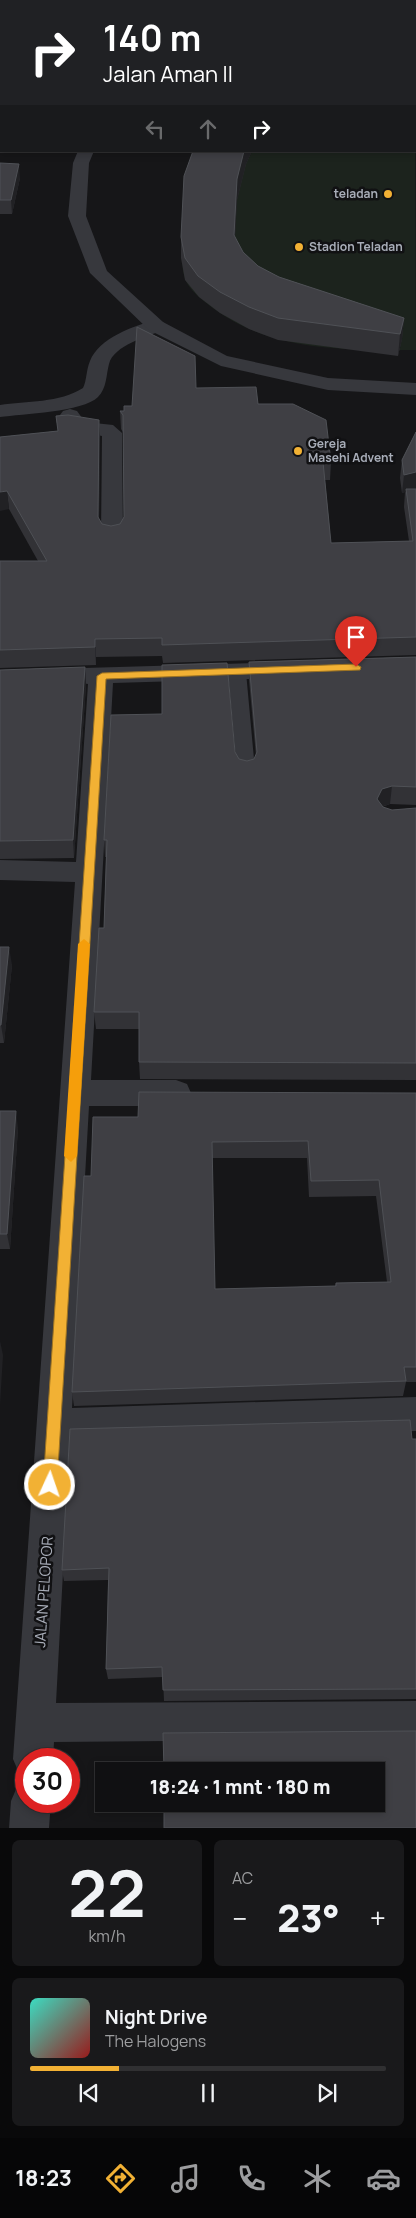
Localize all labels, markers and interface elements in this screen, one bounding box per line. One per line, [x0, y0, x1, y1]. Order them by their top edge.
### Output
text: 140 m [103, 14, 201, 62]
icon: right [20, 20, 85, 85]
text: Jalan Aman II [103, 59, 233, 89]
icon: left [141, 115, 169, 143]
icon: ahead [194, 115, 222, 143]
icon: right [247, 115, 275, 143]
place label: teladan [334, 185, 378, 202]
marker: teladan [382, 188, 394, 200]
place label: Stadion Teladan [309, 238, 403, 255]
marker: Stadion Teladan [293, 241, 305, 253]
place label: Gereja Masehi Advent [308, 435, 394, 466]
marker: Gereja Masehi Advent [292, 445, 304, 457]
pin [335, 616, 377, 667]
icon: arrive [342, 623, 370, 651]
position arrow [23, 1458, 75, 1510]
street label: JALAN PELOPOR [29, 1535, 58, 1648]
speed limit sign: 30 [15, 1748, 80, 1813]
text: 18:24 · 1 mnt · 180 m [150, 1774, 330, 1800]
text: 22 [68, 1848, 146, 1937]
text: AC [232, 1867, 253, 1889]
text: 23° [277, 1891, 340, 1943]
text: − [232, 1899, 247, 1937]
text: + [370, 1899, 386, 1937]
text: km/h [88, 1925, 126, 1947]
text: Night Drive [105, 2004, 207, 2030]
text: The Halogens [105, 2030, 206, 2052]
icon: previous [75, 2079, 103, 2107]
icon: pause [194, 2079, 222, 2107]
icon: next [313, 2079, 341, 2107]
icon: directions [103, 2161, 138, 2196]
icon: music [168, 2161, 203, 2196]
icon: phone [234, 2161, 269, 2196]
icon: climate [300, 2161, 335, 2196]
icon: car [366, 2161, 401, 2196]
text: 18:23 [15, 2163, 72, 2193]

